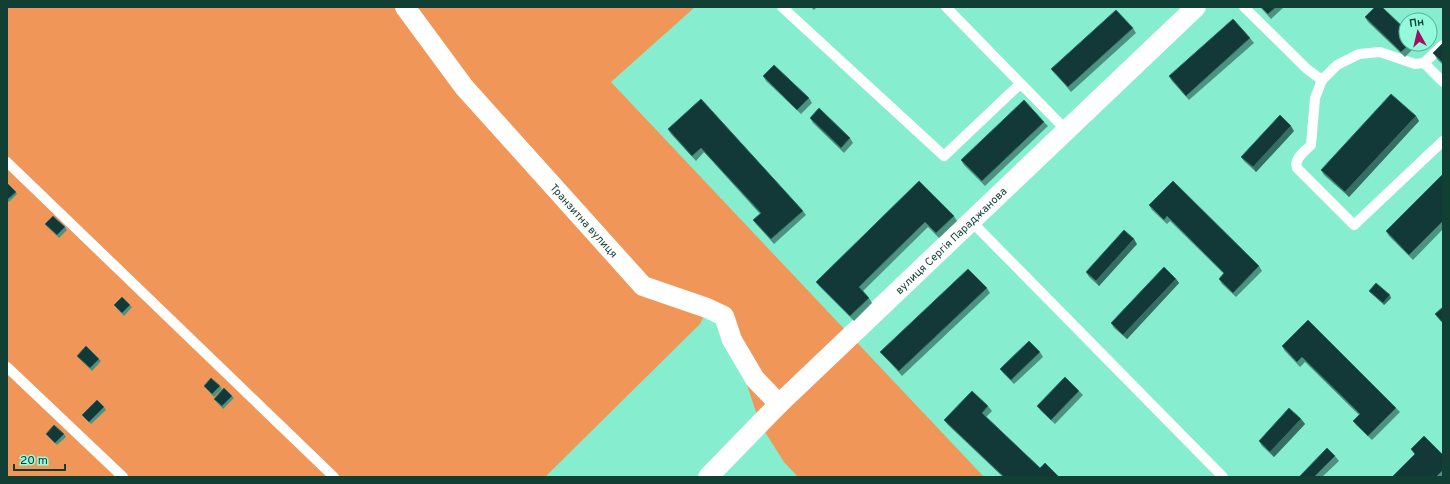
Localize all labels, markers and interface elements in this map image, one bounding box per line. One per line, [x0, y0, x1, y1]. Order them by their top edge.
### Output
north arrow [1398, 12, 1438, 52]
text: Пн [1408, 15, 1425, 31]
street label: Транзитна вулиця [547, 181, 620, 261]
street label: вулиця Сергія Параджанова [893, 185, 1010, 298]
scale bar [14, 446, 65, 472]
text: 20 m [20, 453, 48, 469]

